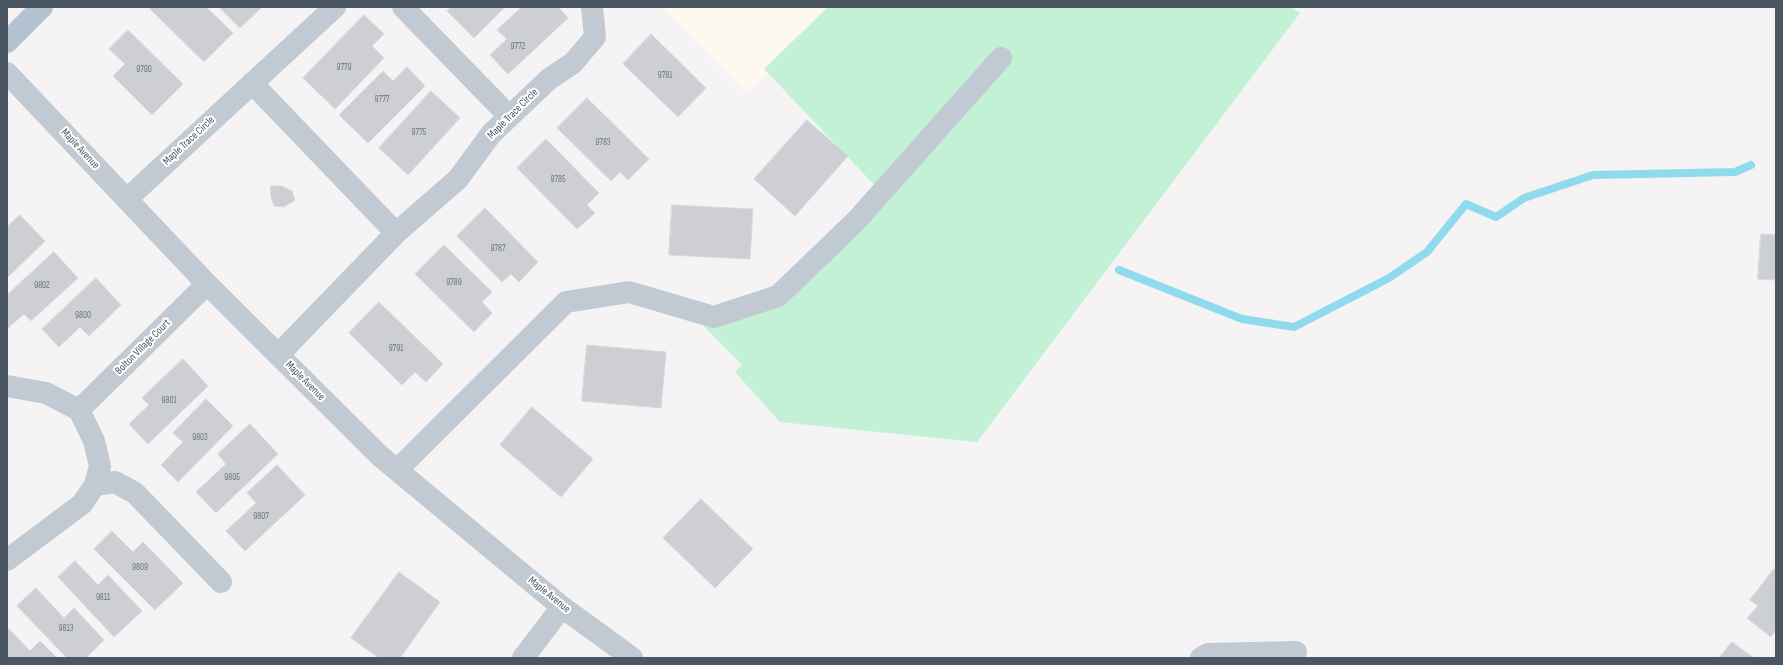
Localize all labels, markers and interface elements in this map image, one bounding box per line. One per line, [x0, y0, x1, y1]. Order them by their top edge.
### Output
house number: 9772 [511, 42, 525, 52]
house number: 9779 [336, 63, 352, 73]
house number: 9790 [136, 65, 152, 75]
house number: 9781 [658, 71, 672, 81]
street label: Maple Trace Circle [485, 86, 541, 142]
house number: 9777 [375, 95, 389, 105]
street label: Maple Trace Circle [160, 114, 218, 168]
street label: Maple Avenue [58, 126, 102, 172]
house number: 9775 [412, 128, 426, 138]
house number: 9783 [595, 138, 611, 148]
house number: 9785 [550, 175, 566, 185]
house number: 9787 [490, 244, 506, 254]
house number: 9789 [446, 278, 462, 288]
house number: 9802 [34, 281, 50, 291]
house number: 9800 [75, 311, 91, 321]
street label: Bolton Village Court [113, 317, 173, 377]
house number: 9791 [389, 344, 403, 354]
street label: Maple Avenue [283, 359, 327, 403]
house number: 9801 [161, 396, 177, 406]
house number: 9803 [192, 433, 208, 443]
house number: 9805 [224, 473, 240, 483]
house number: 9807 [253, 512, 269, 522]
house number: 9809 [132, 563, 148, 573]
street label: Maple Avenue [525, 574, 573, 616]
house number: 9811 [96, 593, 110, 603]
house number: 9813 [59, 624, 73, 634]

